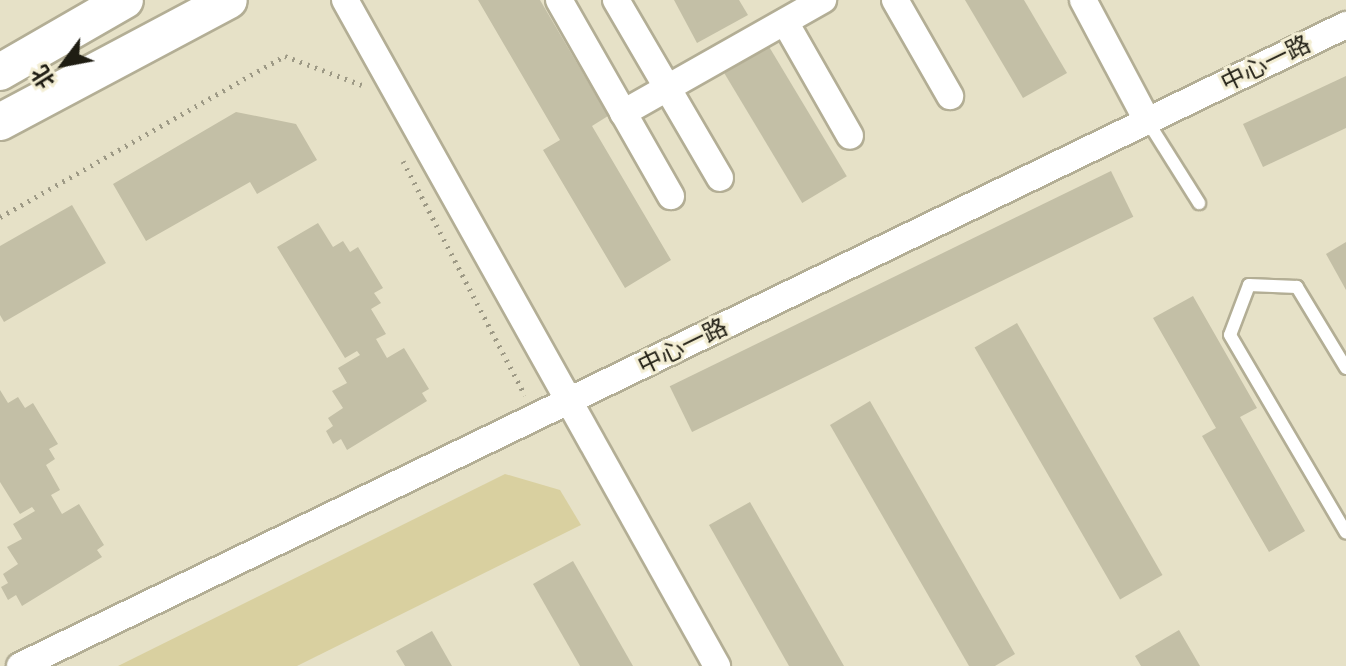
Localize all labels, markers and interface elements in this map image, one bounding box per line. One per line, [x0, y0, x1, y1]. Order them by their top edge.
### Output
north arrow [24, 24, 104, 104]
street label: 中心一路 [1217, 30, 1315, 98]
text: 北 [27, 61, 61, 93]
street label: 中心一路 [634, 313, 732, 381]

